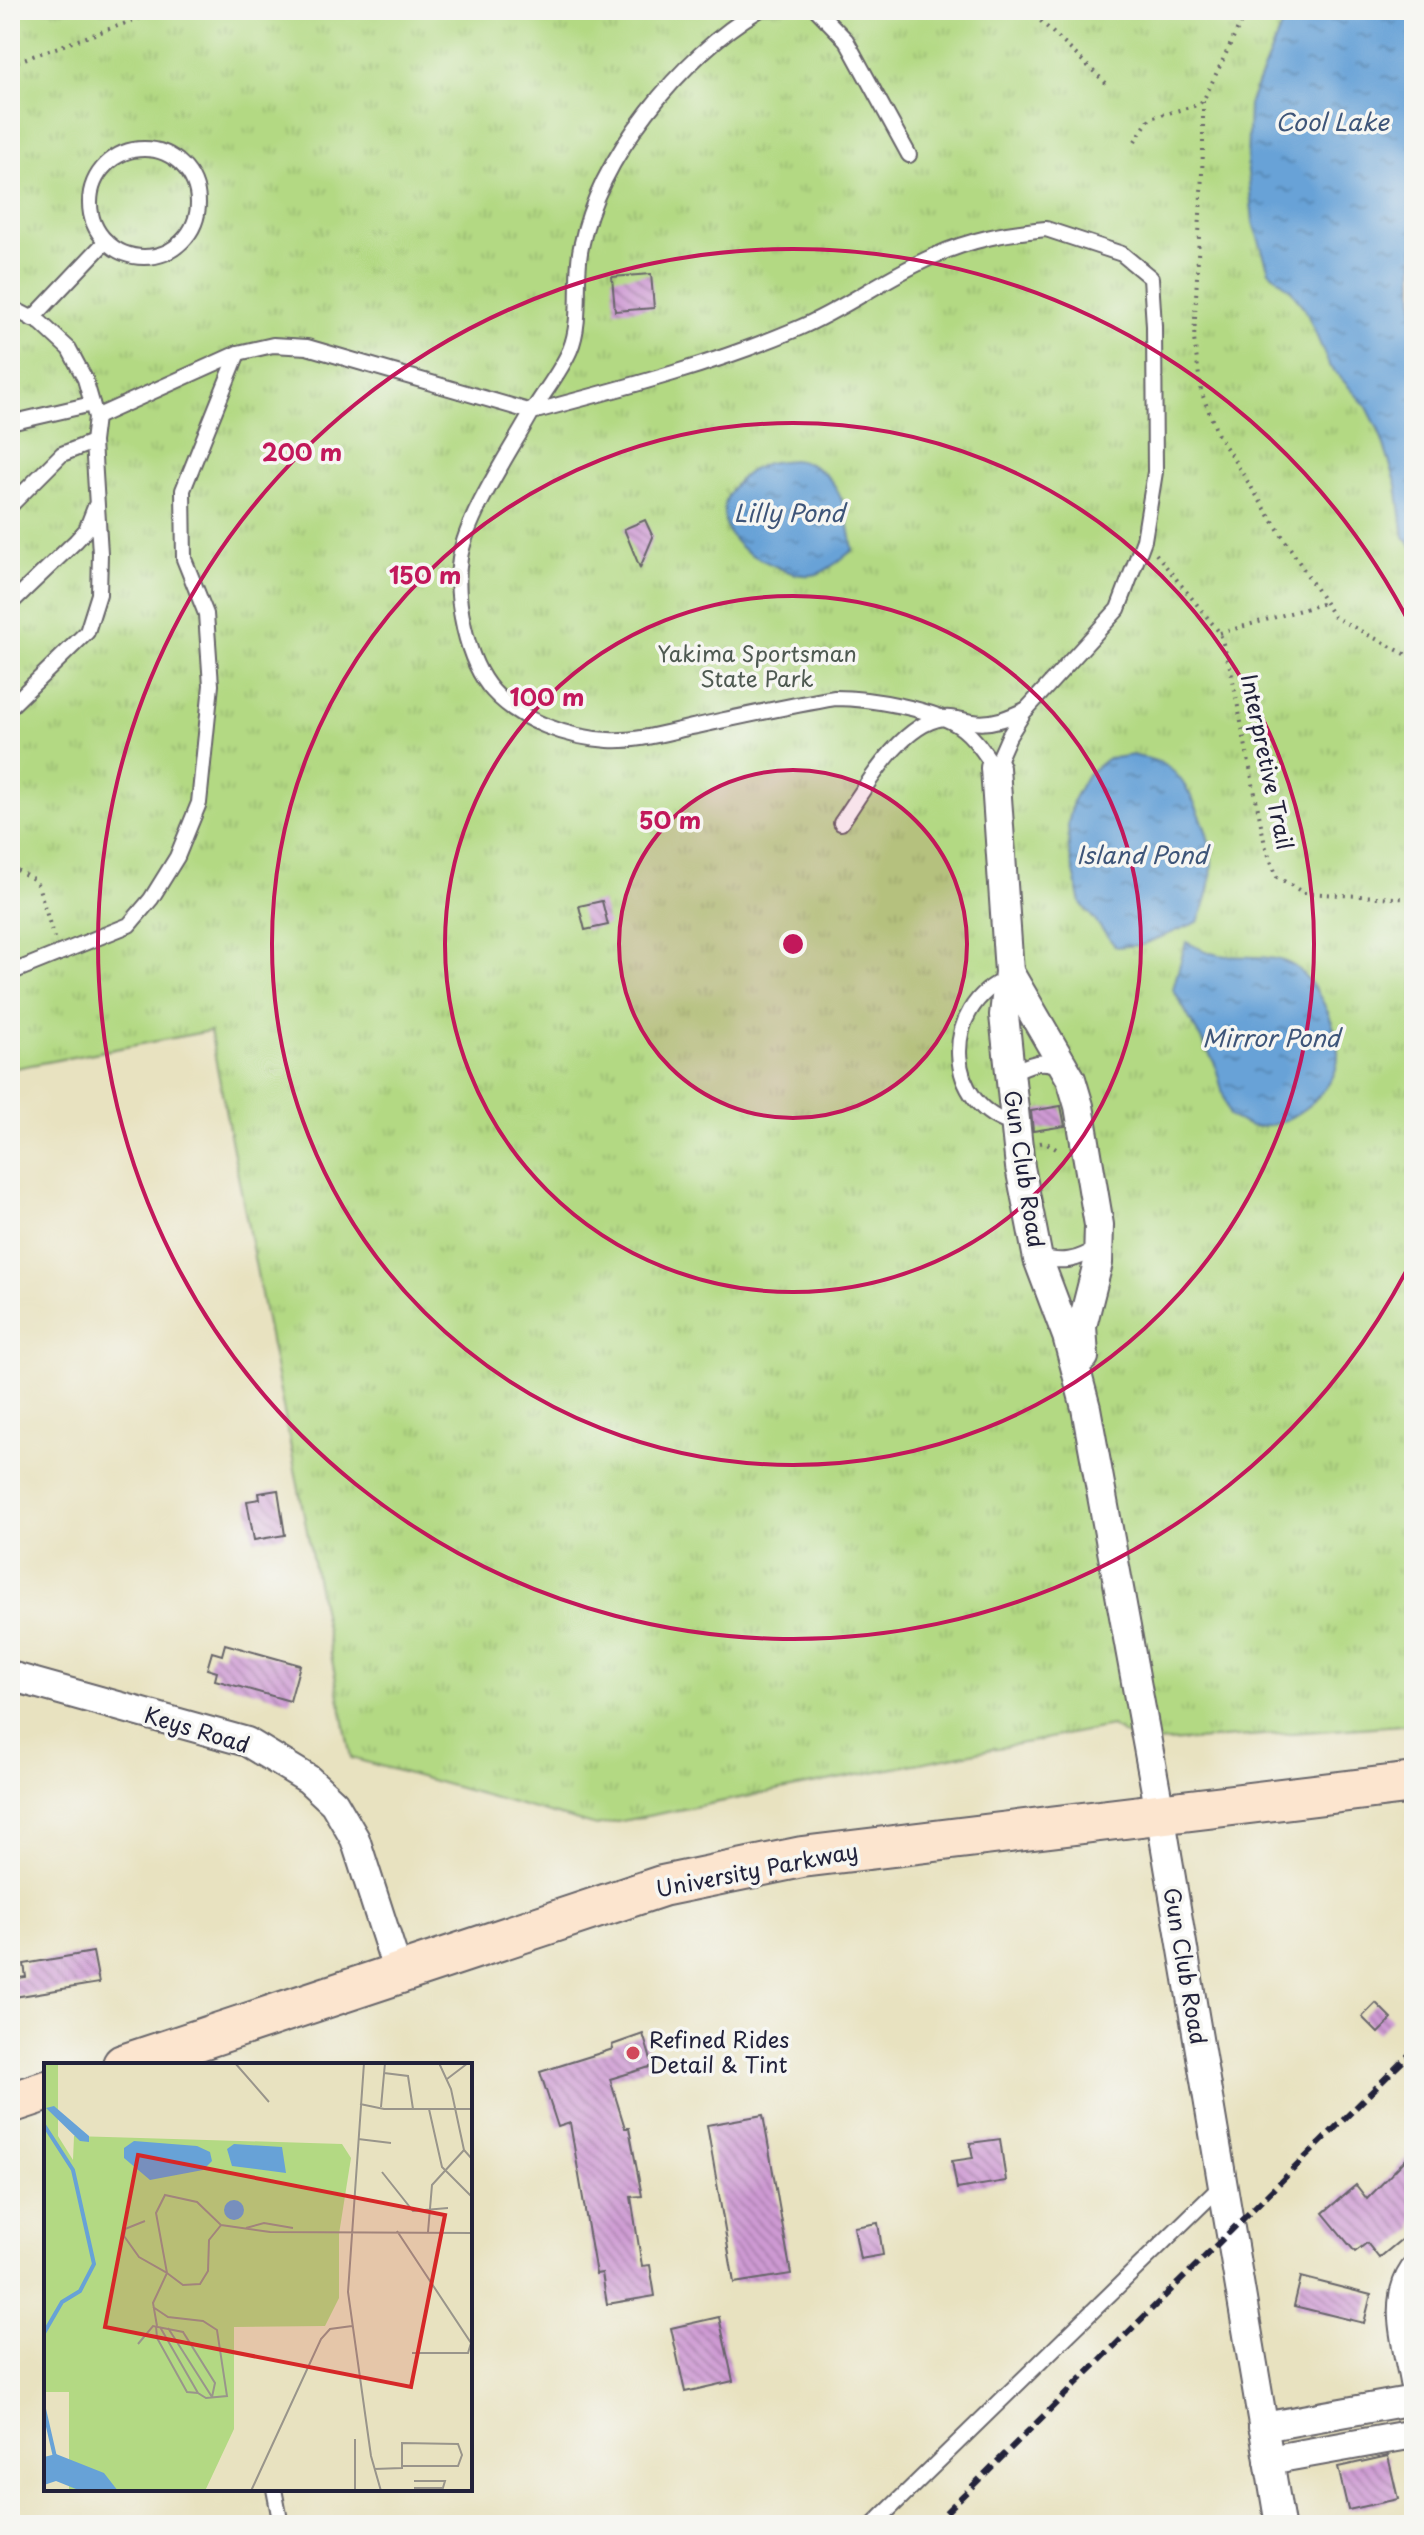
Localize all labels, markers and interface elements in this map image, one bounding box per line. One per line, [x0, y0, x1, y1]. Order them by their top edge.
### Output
water label: Cool Lake [1275, 103, 1390, 139]
text: 200 m [262, 433, 342, 469]
water label: Lilly Pond [734, 494, 848, 530]
text: 150 m [389, 556, 461, 592]
park label: Yakima Sportsman State Park [657, 636, 857, 694]
street label: Interpretive Trail [1234, 671, 1303, 853]
text: 100 m [510, 678, 584, 714]
text: 50 m [639, 801, 701, 837]
water label: Island Pond [1077, 836, 1211, 872]
centre of rings [779, 930, 807, 958]
water label: Mirror Pond [1202, 1019, 1344, 1055]
street label: Gun Club Road [997, 1088, 1054, 1250]
street label: Keys Road [141, 1697, 254, 1760]
street label: University Parkway [653, 1833, 861, 1904]
street label: Gun Club Road [1156, 1885, 1217, 2047]
place label: Refined Rides Detail & Tint [649, 2022, 789, 2080]
marker: Refined Rides Detail & Tint [624, 2044, 642, 2062]
inset map [44, 2063, 472, 2491]

